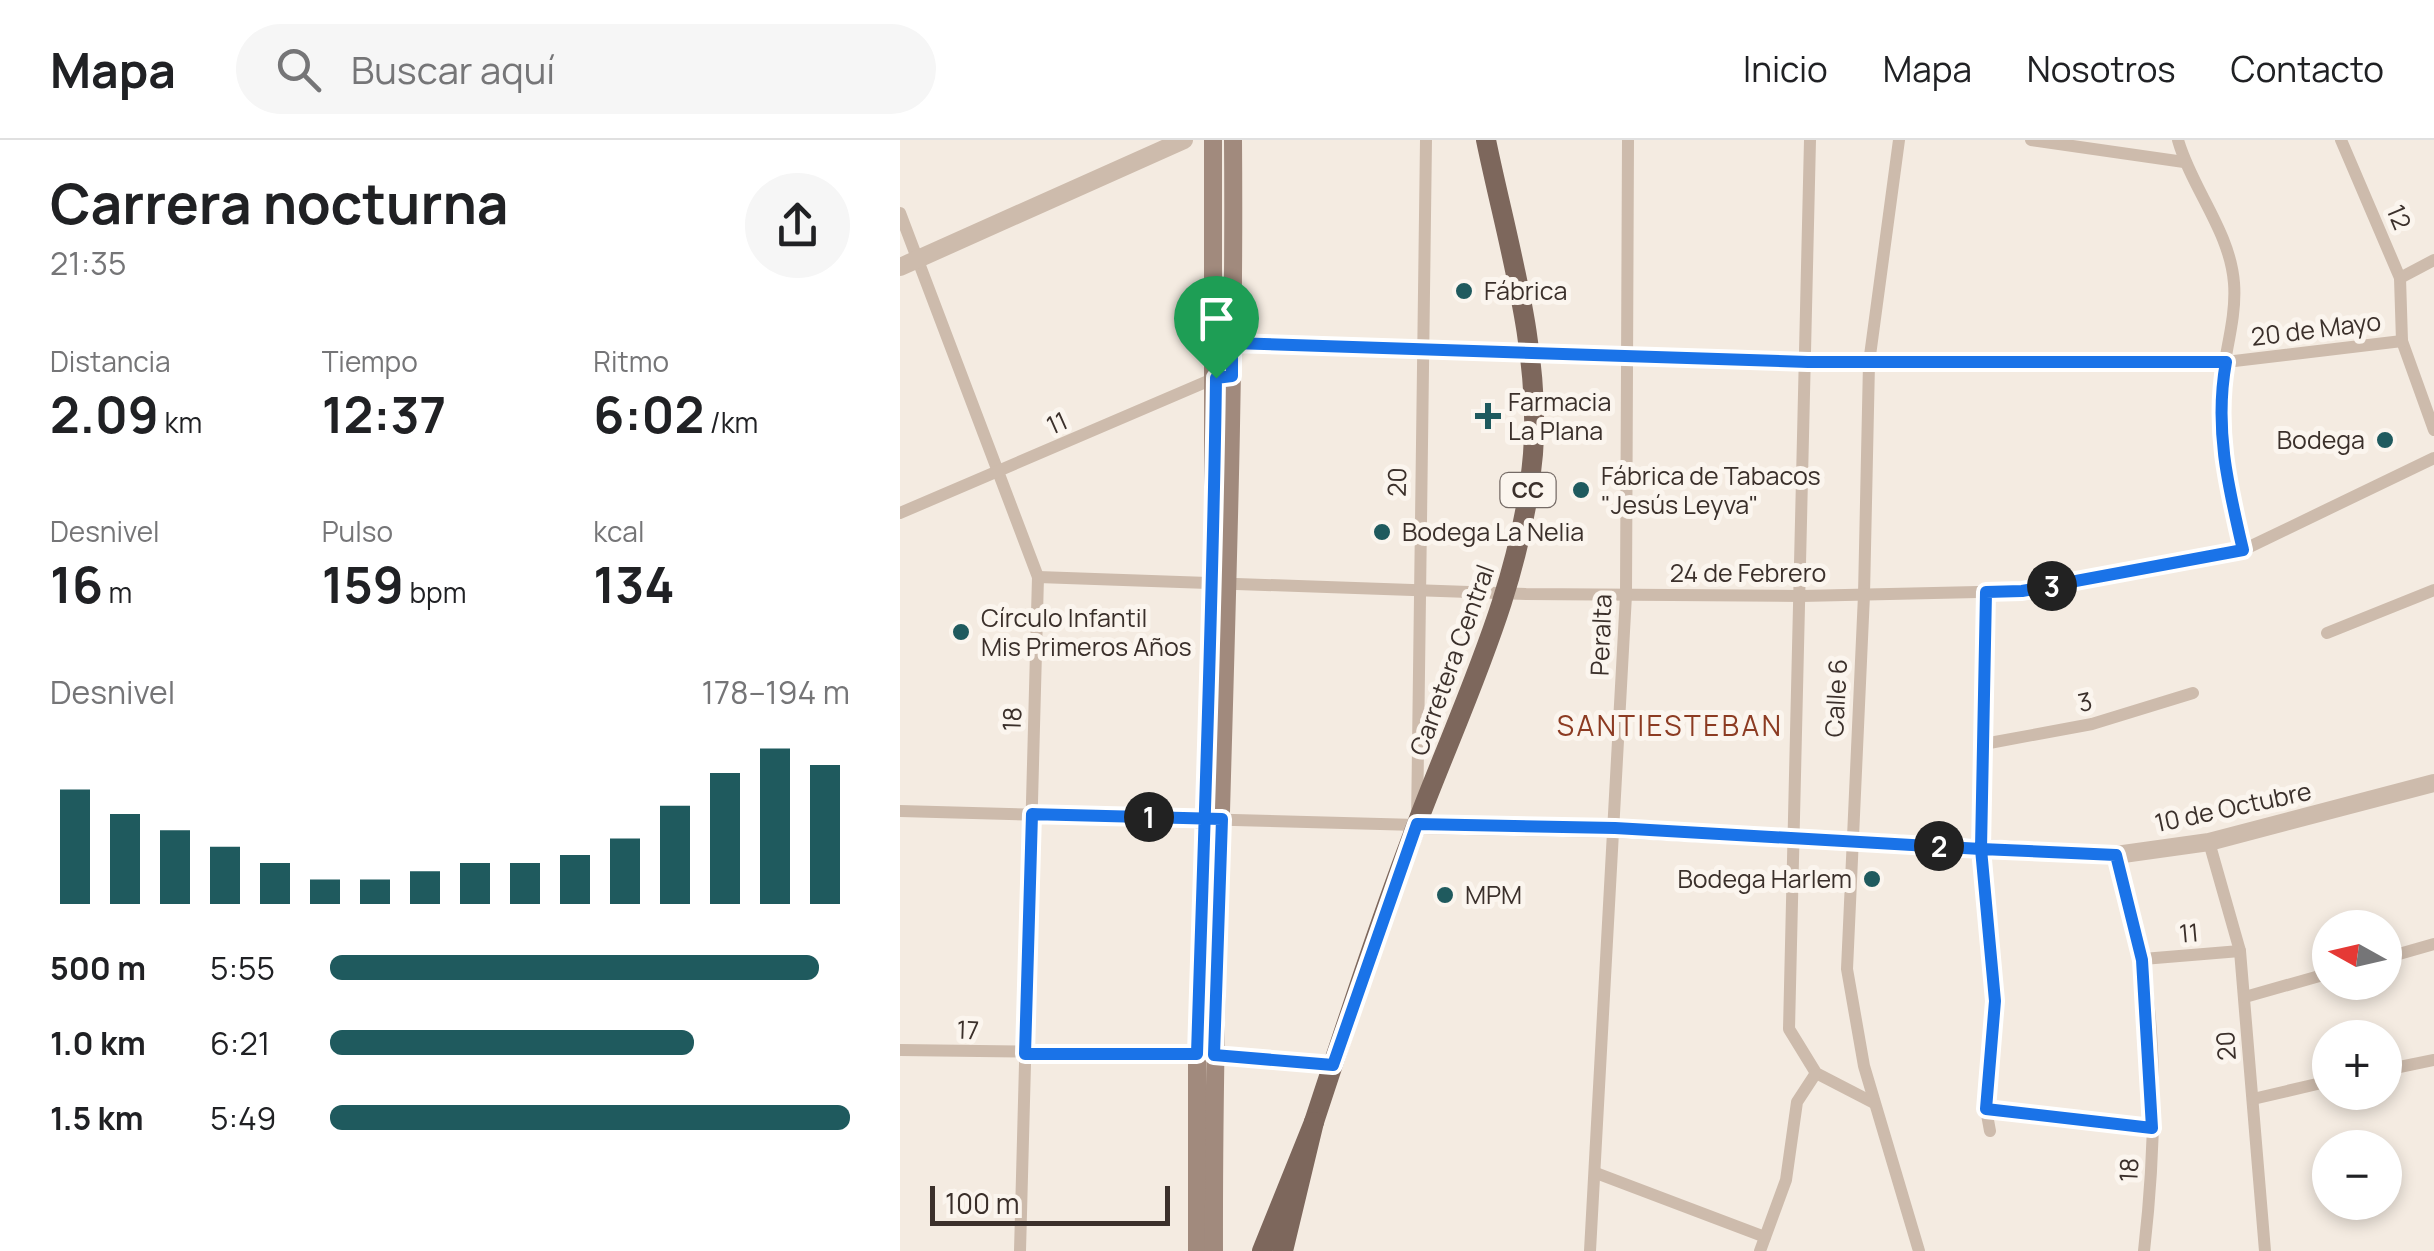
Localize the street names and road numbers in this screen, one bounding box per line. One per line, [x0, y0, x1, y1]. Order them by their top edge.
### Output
street label: 12 [2379, 199, 2420, 235]
street label: 20 de Mayo [2249, 303, 2383, 354]
street label: 11 [1041, 403, 1073, 442]
street label: 20 [1379, 467, 1414, 497]
road number: CC [1500, 473, 1556, 507]
street label: 24 de Febrero [1670, 555, 1826, 590]
street label: Carretera Central [1401, 559, 1502, 760]
street label: Peralta [1582, 594, 1619, 676]
street label: Calle 6 [1816, 658, 1855, 738]
street label: 3 [2074, 683, 2096, 720]
street label: 18 [994, 706, 1029, 732]
street label: 10 de Octubre [2151, 773, 2314, 840]
street label: 11 [2178, 914, 2200, 951]
street label: 17 [956, 1012, 980, 1047]
street label: 20 [2207, 1030, 2244, 1062]
street label: 18 [2110, 1157, 2147, 1183]

